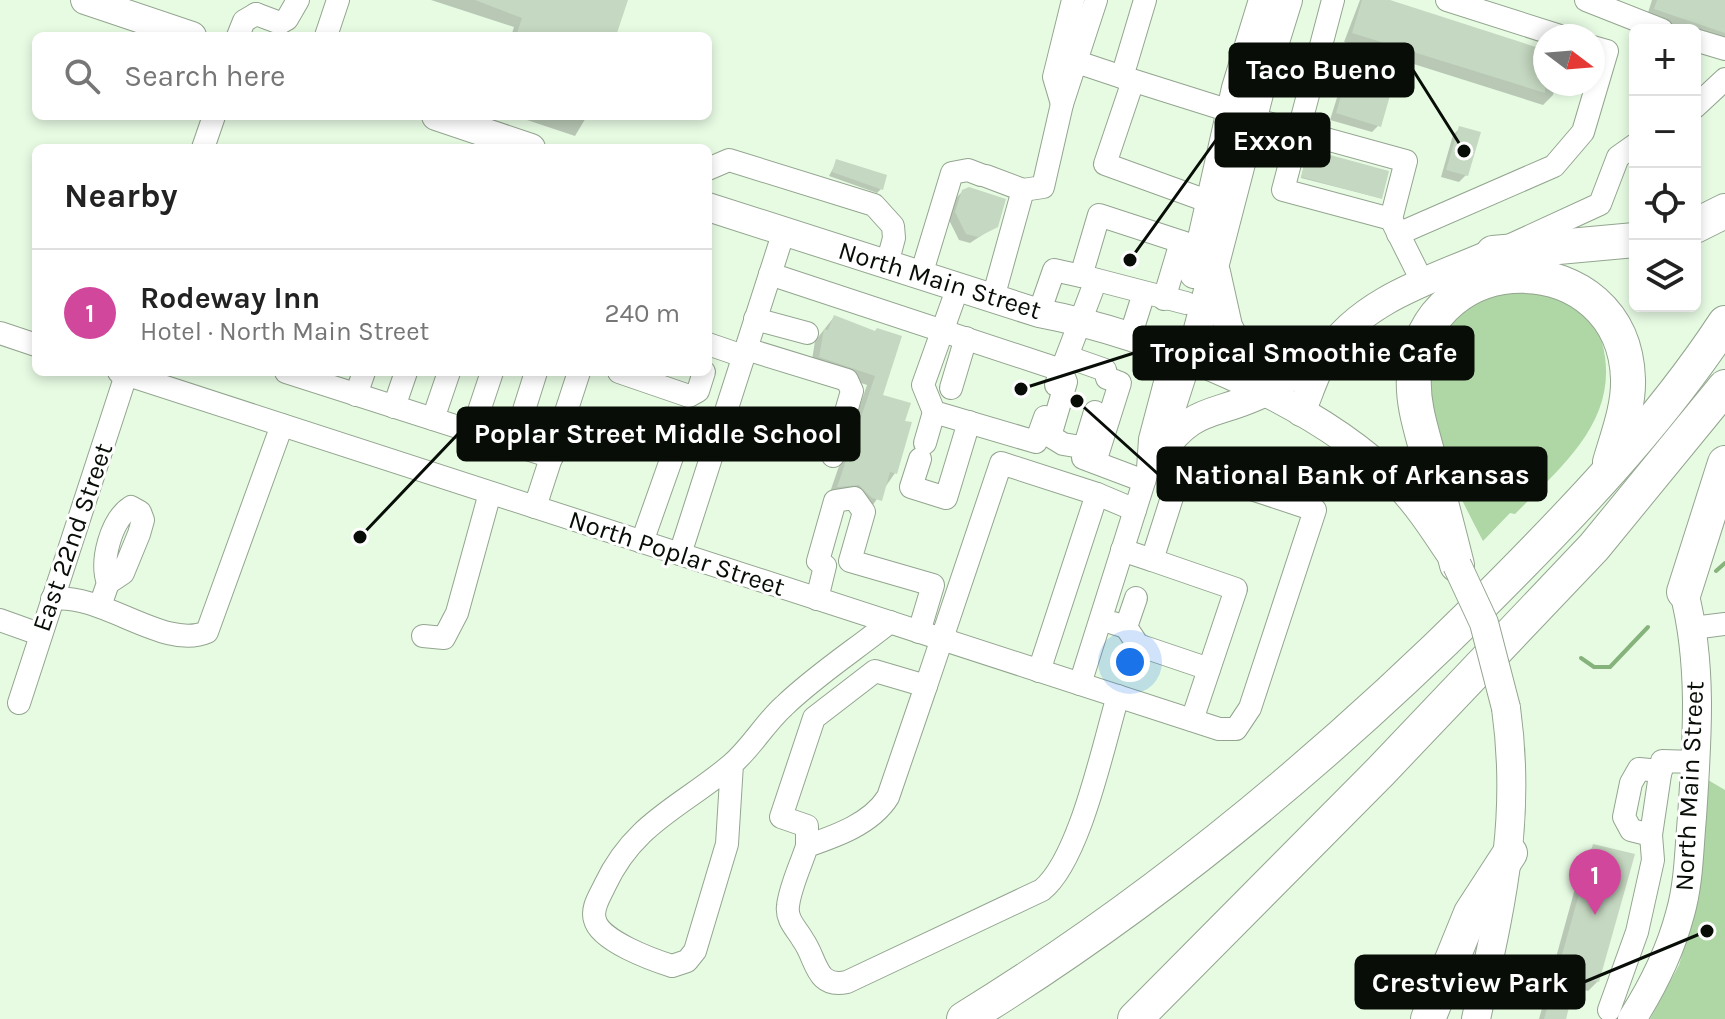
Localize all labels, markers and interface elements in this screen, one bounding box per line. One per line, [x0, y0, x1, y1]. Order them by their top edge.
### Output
north arrow [1533, 24, 1605, 96]
map controls [1629, 24, 1701, 312]
button: + [1629, 24, 1701, 96]
search box [32, 32, 712, 120]
callout: Taco Bueno [1230, 44, 1413, 96]
text: Taco Bueno [1246, 53, 1396, 86]
icon: search [60, 54, 104, 98]
text: Search here [124, 58, 285, 94]
button: − [1629, 96, 1701, 168]
callout: Exxon [1216, 114, 1329, 166]
text: Exxon [1233, 124, 1313, 157]
button: locate [1629, 168, 1701, 240]
text: Nearby [64, 176, 178, 216]
street label: North Main Street [835, 235, 1045, 326]
button: layers [1629, 240, 1701, 312]
text: Rodeway Inn [140, 280, 320, 316]
text: 1 [85, 298, 95, 329]
text: 240 m [604, 298, 680, 329]
text: Hotel · North Main Street [140, 316, 429, 347]
callout: Tropical Smoothie Cafe [1134, 327, 1473, 379]
text: Tropical Smoothie Cafe [1150, 336, 1458, 369]
callout: Poplar Street Middle School [458, 408, 859, 460]
text: Poplar Street Middle School [474, 417, 842, 450]
street label: East 22nd Street [26, 439, 119, 635]
callout: National Bank of Arkansas [1158, 448, 1546, 500]
text: National Bank of Arkansas [1174, 458, 1530, 491]
street label: North Poplar Street [565, 504, 789, 603]
your location [1110, 642, 1150, 682]
street label: North Main Street [1669, 680, 1710, 892]
pin: 1 [1569, 849, 1621, 915]
callout: Crestview Park [1356, 956, 1584, 1008]
text: Crestview Park [1372, 966, 1569, 999]

